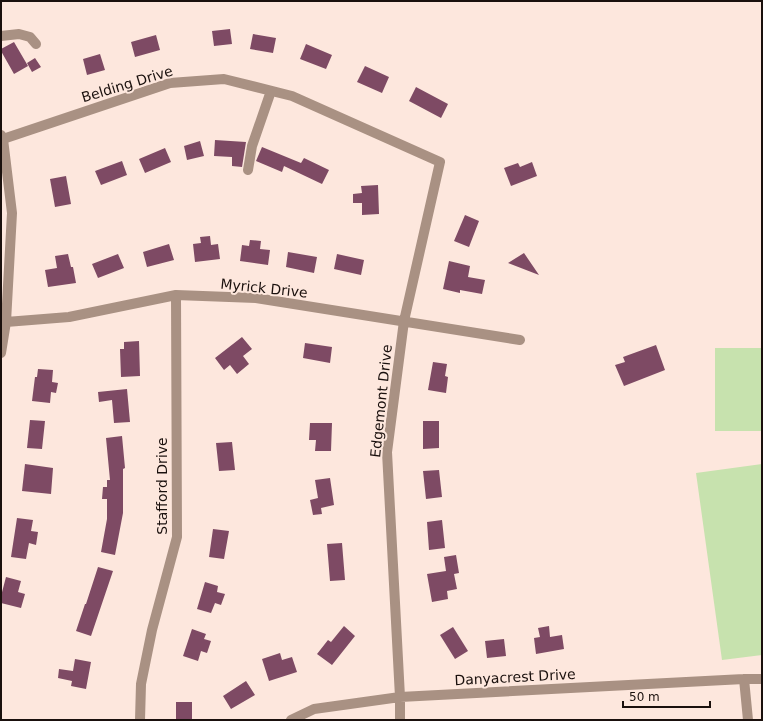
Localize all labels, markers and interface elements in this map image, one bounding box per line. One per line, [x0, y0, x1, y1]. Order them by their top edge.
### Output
street label: Belding Drive [80, 63, 174, 105]
street label: Myrick Drive [220, 275, 308, 301]
street label: Edgemont Drive [367, 344, 395, 458]
street label: Stafford Drive [154, 437, 170, 535]
street label: Danyacrest Drive [454, 666, 576, 688]
scale bar [623, 683, 710, 709]
text: 50 m [629, 690, 660, 704]

